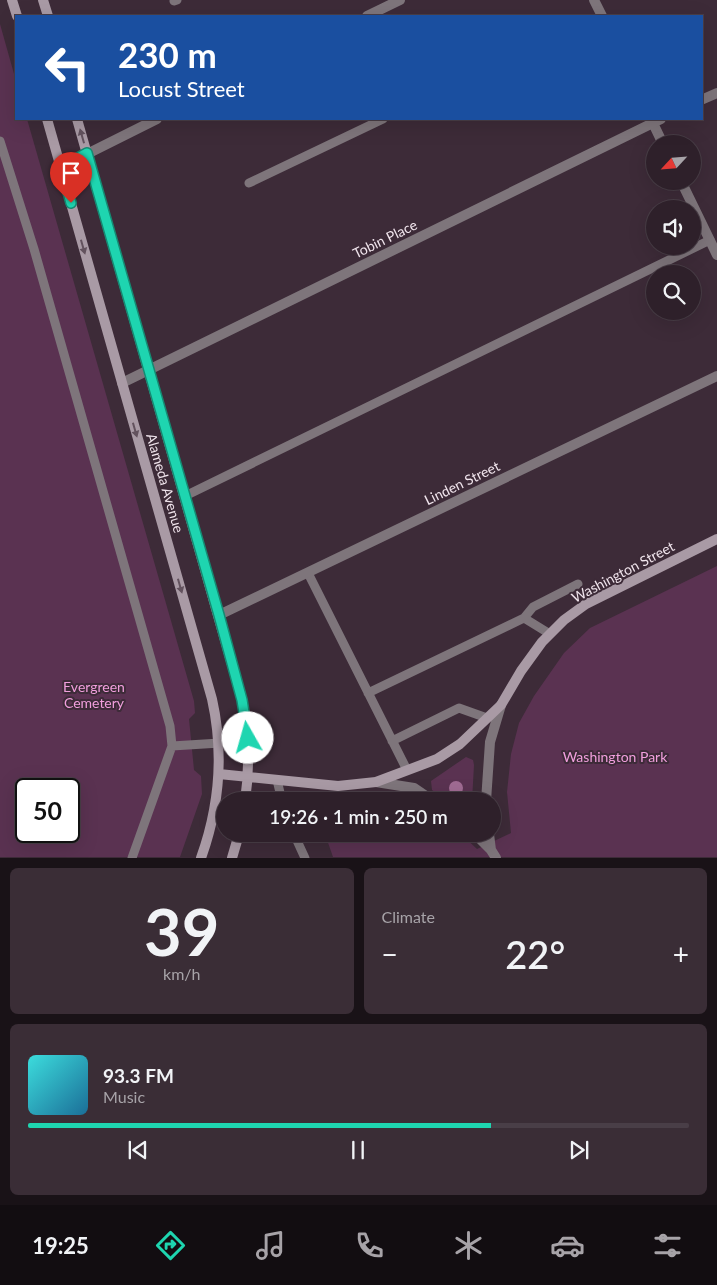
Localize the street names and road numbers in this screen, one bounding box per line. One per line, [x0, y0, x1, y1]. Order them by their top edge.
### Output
street label: Tobin Place [350, 216, 420, 261]
street label: Alameda Avenue [143, 431, 188, 535]
street label: Linden Street [421, 457, 502, 508]
street label: Washington Street [568, 537, 677, 606]

